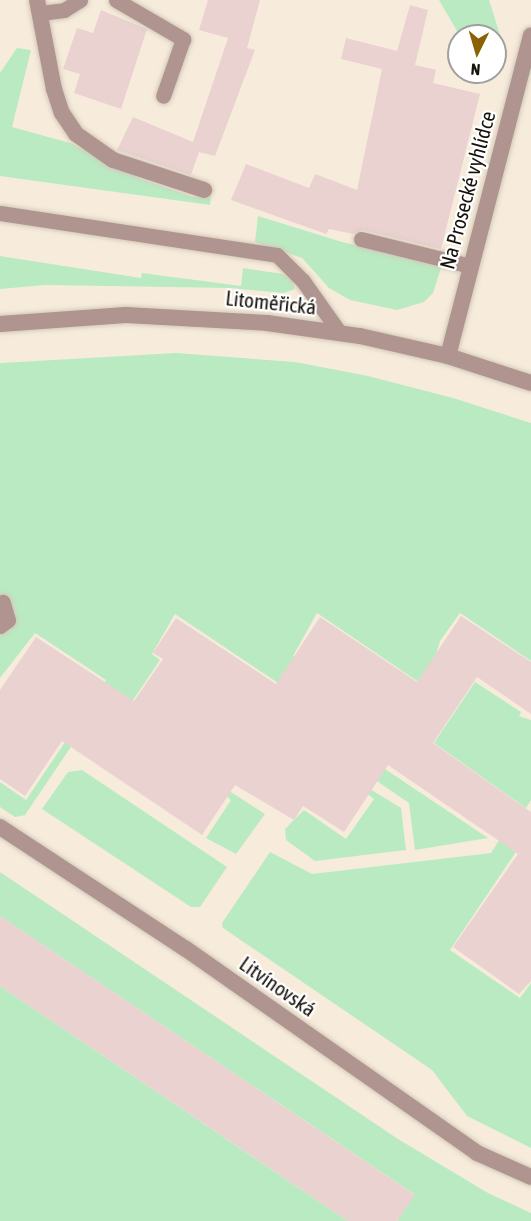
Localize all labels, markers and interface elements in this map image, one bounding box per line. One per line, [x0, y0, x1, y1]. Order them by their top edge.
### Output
north arrow [447, 24, 507, 84]
text: N [470, 61, 481, 79]
street label: Na Prosecké vyhlídce [434, 108, 500, 272]
street label: Litoměřická [224, 285, 318, 319]
street label: Litvínovská [235, 951, 321, 1021]

